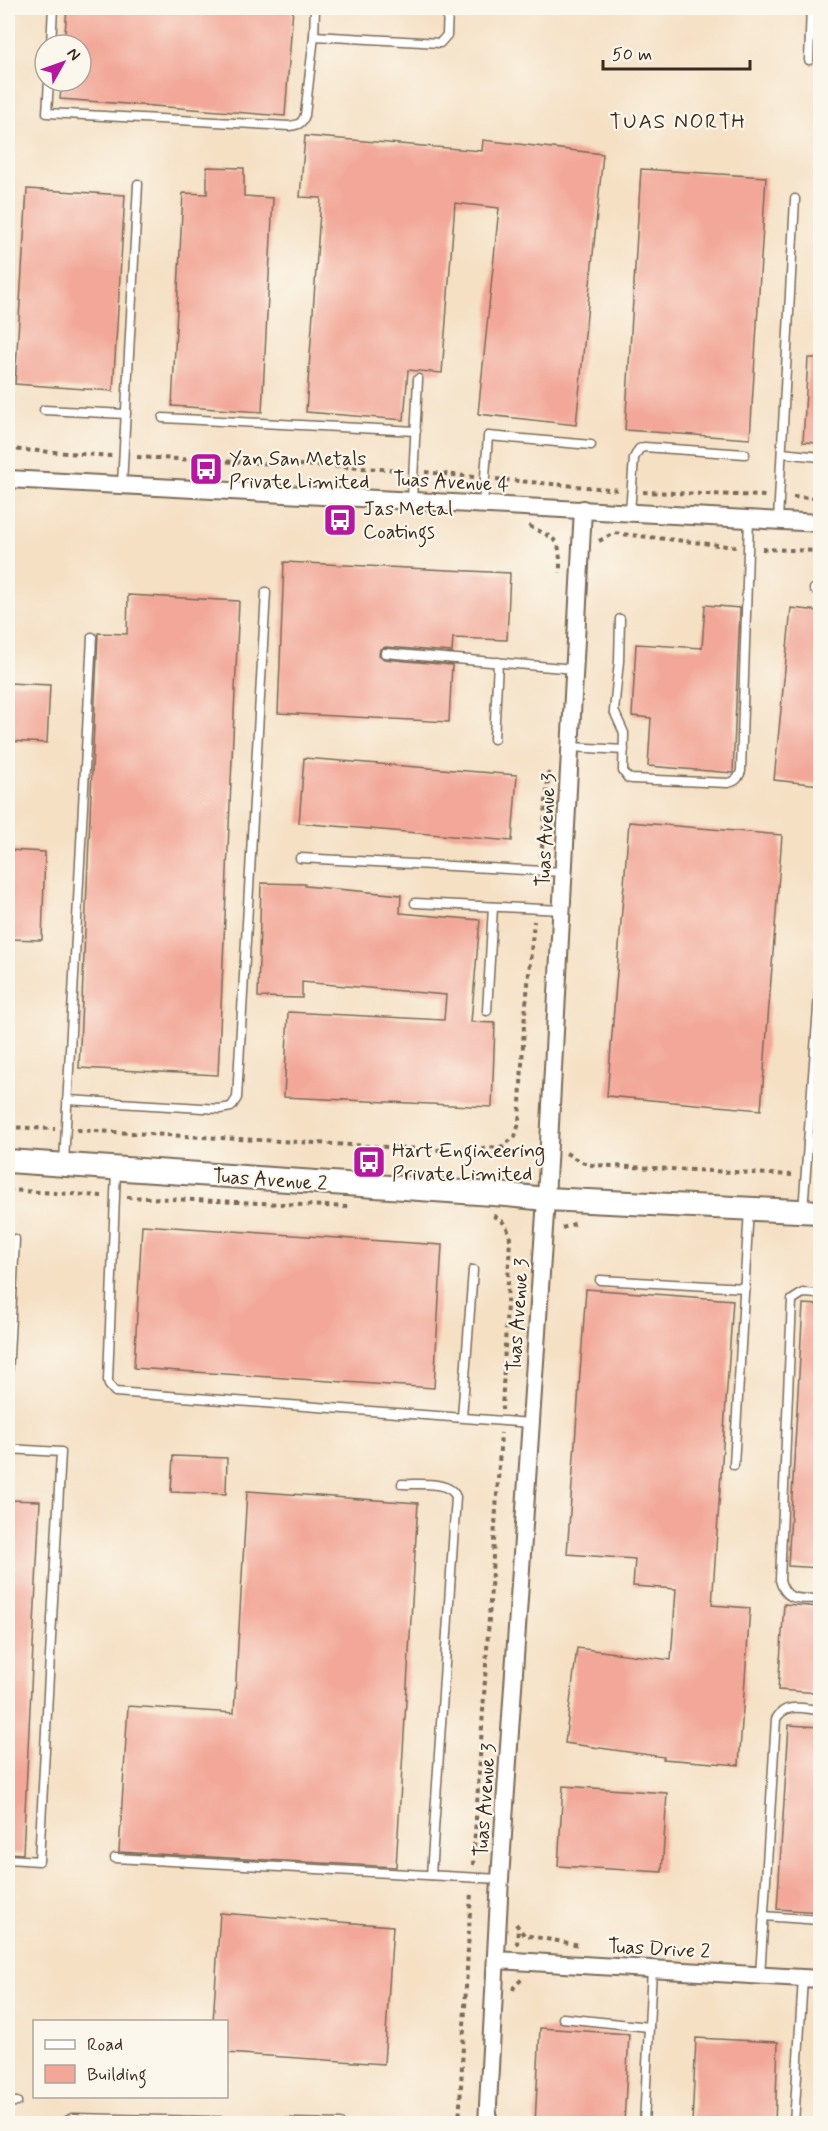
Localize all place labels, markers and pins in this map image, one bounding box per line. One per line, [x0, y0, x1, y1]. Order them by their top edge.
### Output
place label: Yan San Metals Private Limited [229, 446, 369, 496]
bus stop icon: Yan San Metals Private Limited [188, 451, 224, 487]
place label: Jas Metal Coatings [363, 496, 453, 548]
bus stop icon: Jas Metal Coatings [322, 502, 358, 538]
place label: Hart Engineering Private Limited [392, 1138, 545, 1188]
bus stop icon: Hart Engineering Private Limited [351, 1144, 387, 1180]

